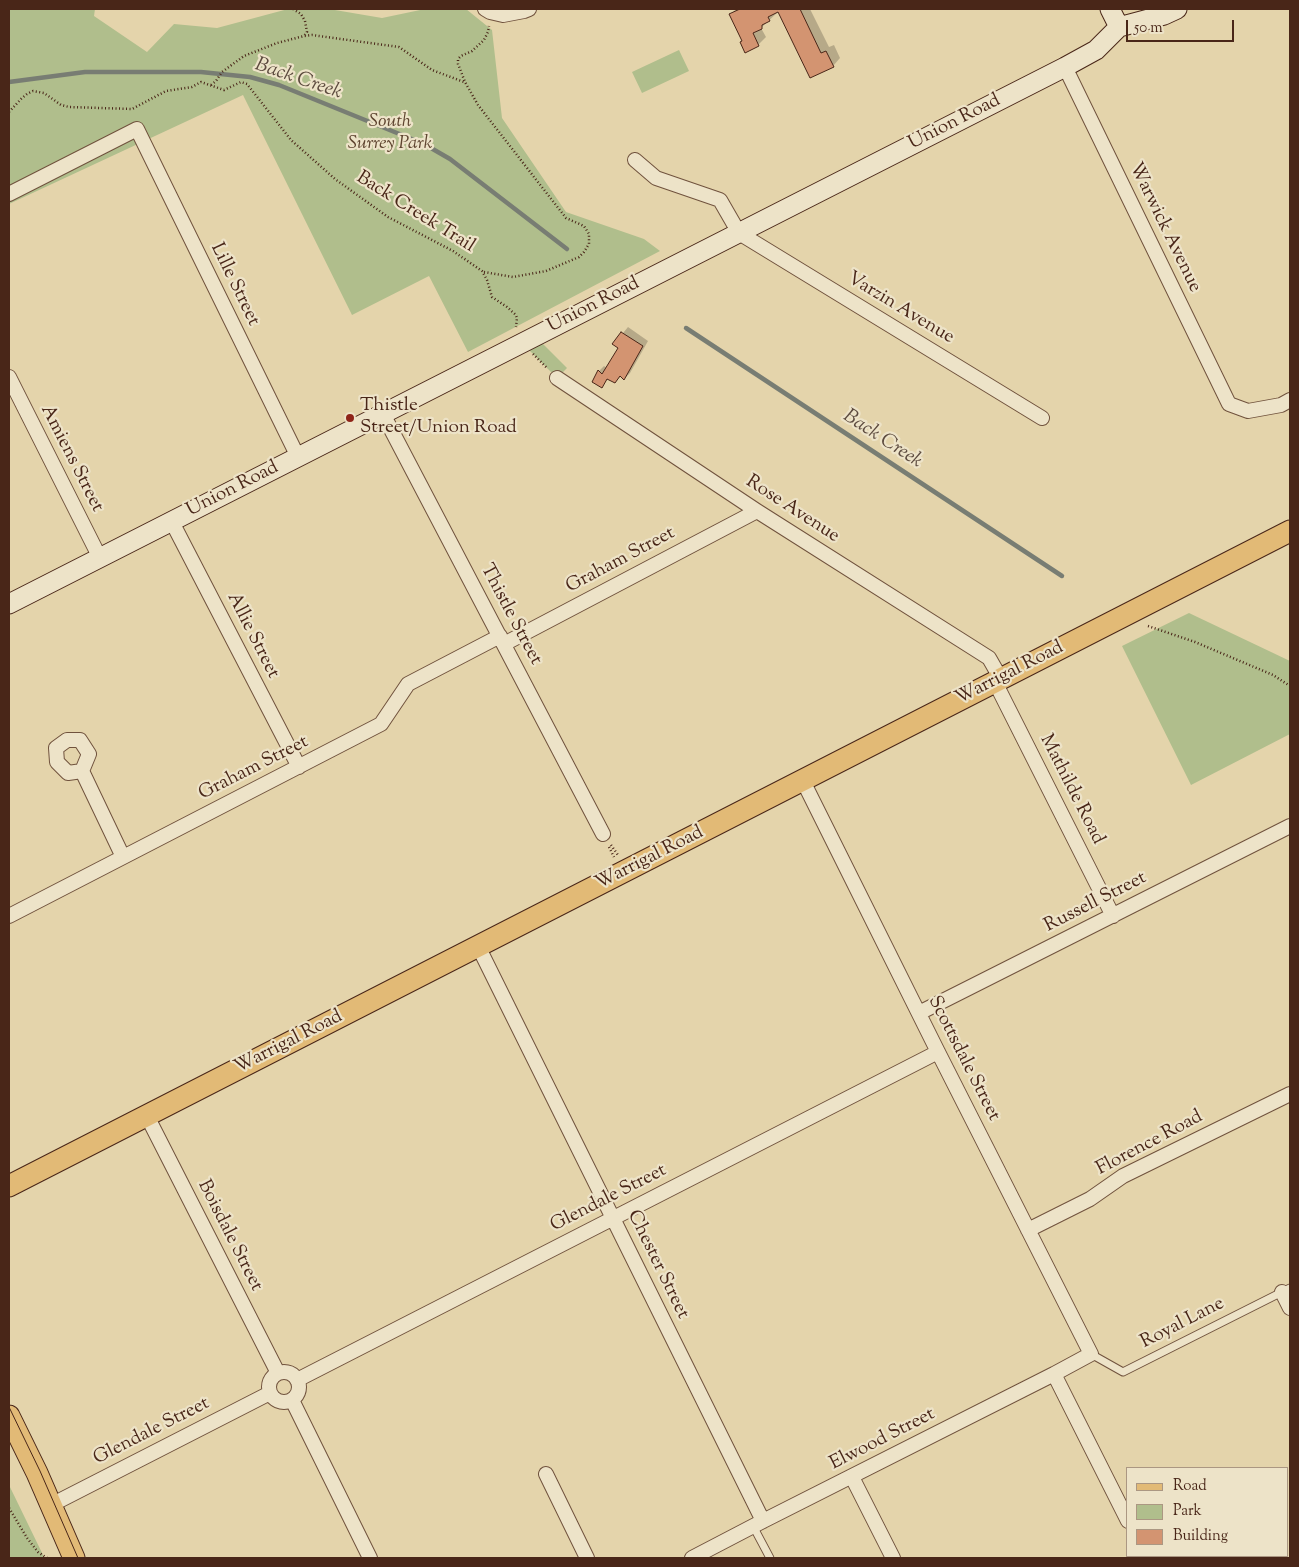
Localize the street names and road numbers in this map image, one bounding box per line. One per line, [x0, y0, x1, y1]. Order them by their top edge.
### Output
street label: Union Road [905, 90, 1005, 156]
street label: Warwick Avenue [1123, 159, 1205, 297]
street label: Back Creek Trail [351, 167, 479, 259]
street label: Lille Street [204, 240, 264, 330]
street label: Varzin Avenue [842, 268, 958, 350]
street label: Union Road [544, 273, 644, 339]
street label: Amiens Street [34, 402, 108, 516]
street label: Union Road [183, 457, 283, 523]
street label: Rose Avenue [741, 471, 843, 549]
street label: Graham Street [563, 523, 679, 599]
street label: Thistle Street [474, 561, 546, 669]
street label: Allie Street [221, 589, 283, 683]
street label: Warrigal Road [952, 637, 1068, 711]
street label: Mathilde Road [1034, 731, 1108, 849]
street label: Graham Street [195, 732, 313, 806]
street label: Warrigal Road [592, 822, 708, 896]
street label: Russell Street [1041, 868, 1151, 938]
street label: Scottsdale Street [922, 993, 1004, 1125]
street label: Warrigal Road [231, 1006, 347, 1080]
street label: Florence Road [1093, 1106, 1207, 1182]
street label: Glendale Street [547, 1160, 671, 1238]
street label: Boisdale Street [191, 1177, 267, 1295]
street label: Chester Street [621, 1207, 693, 1323]
street label: Royal Lane [1137, 1293, 1229, 1355]
street label: Glendale Street [90, 1393, 214, 1471]
street label: Elwood Street [827, 1404, 939, 1476]

